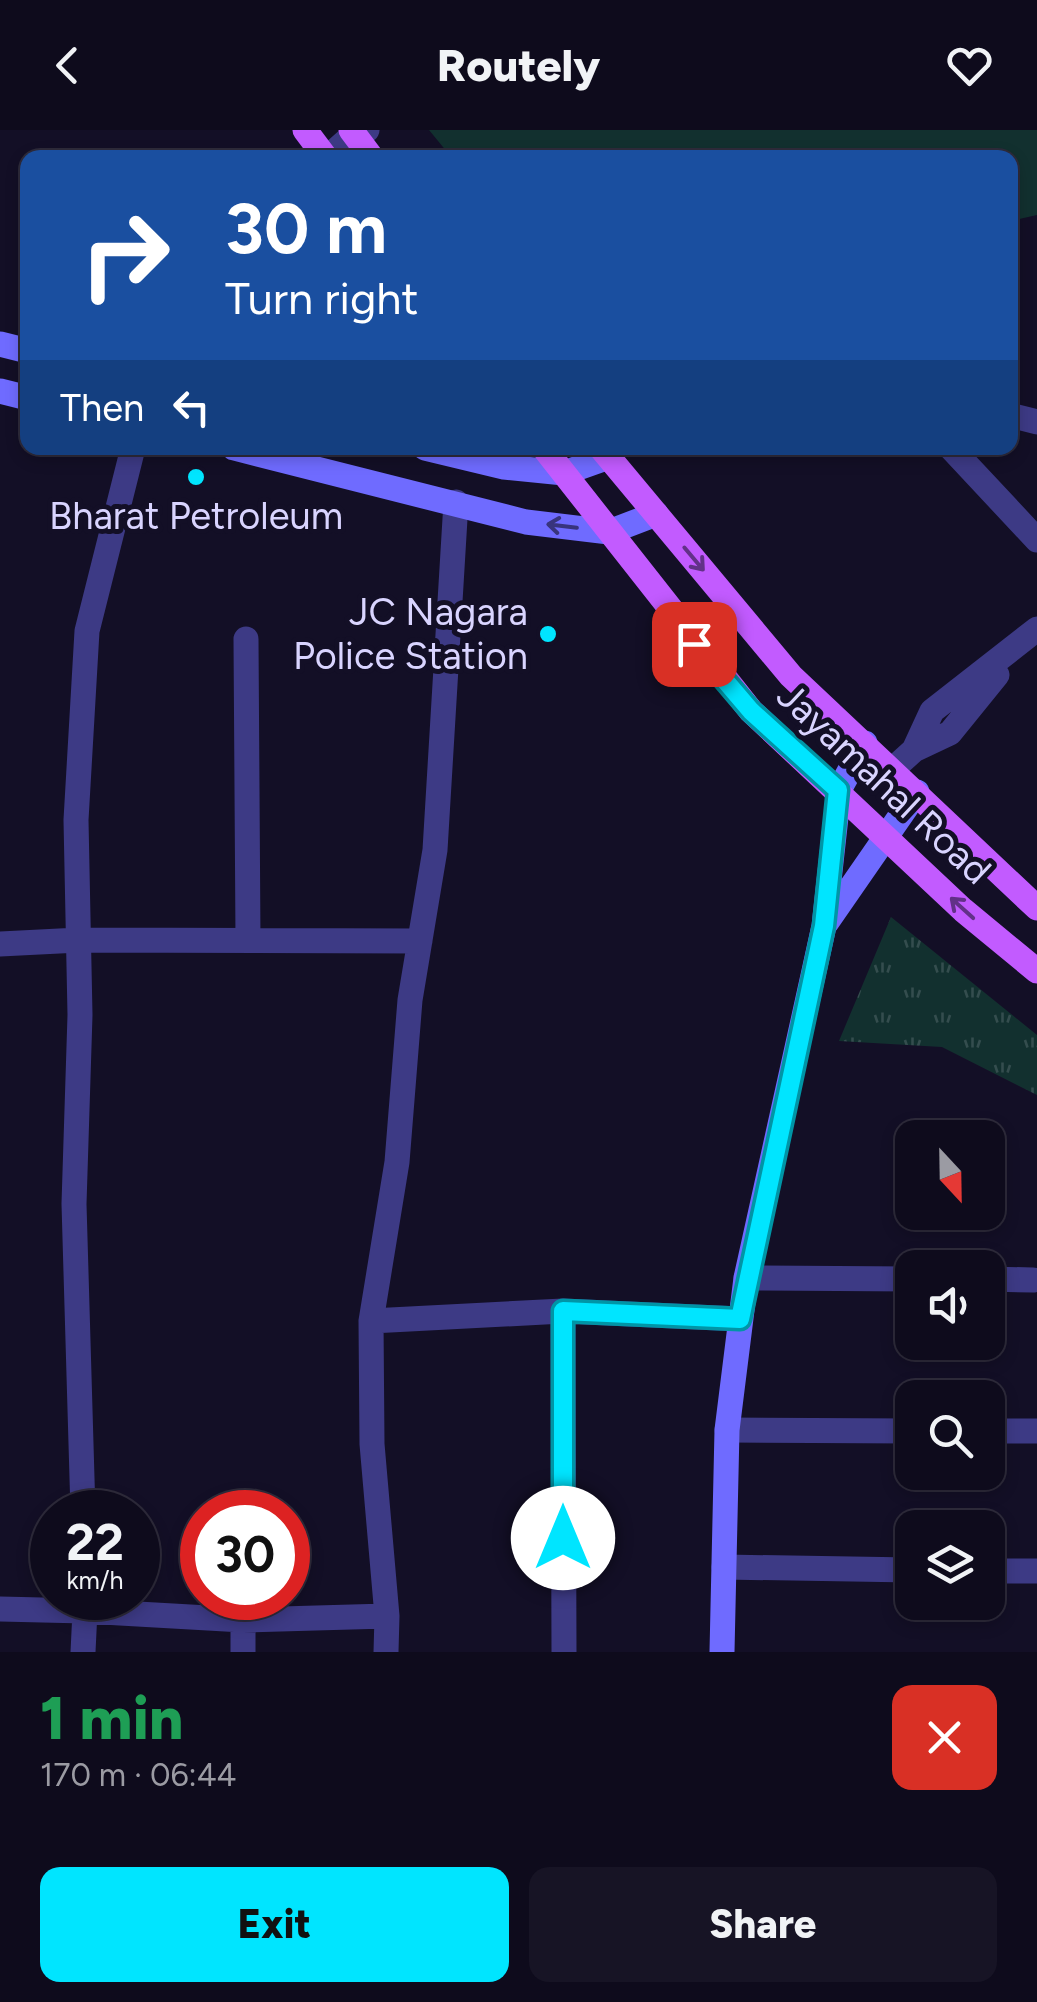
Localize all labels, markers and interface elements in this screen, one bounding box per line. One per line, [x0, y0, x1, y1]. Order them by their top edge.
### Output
icon: back [40, 38, 95, 93]
text: Routely [437, 38, 600, 92]
icon: heart [942, 38, 997, 93]
text: 30 m [225, 186, 387, 271]
icon: right [60, 190, 190, 320]
text: Turn right [225, 271, 418, 325]
icon: left [164, 380, 219, 435]
text: Then [60, 385, 144, 431]
marker: Bharat Petroleum [185, 466, 207, 488]
place label: Bharat Petroleum [49, 493, 343, 539]
one-way arrow [547, 516, 579, 535]
one-way arrow [682, 546, 705, 571]
place label: JC Nagara Police Station [293, 589, 528, 679]
pin [652, 602, 737, 687]
icon: arrive [667, 617, 722, 672]
marker: JC Nagara Police Station [537, 623, 559, 645]
street label: Jayamahal Road [768, 672, 1000, 894]
one-way arrow [950, 897, 975, 920]
north arrow [895, 1120, 1005, 1230]
map controls [895, 1120, 1005, 1620]
button: sound [895, 1250, 1005, 1360]
button: search [895, 1380, 1005, 1490]
position arrow [511, 1486, 615, 1590]
speed limit sign: 30 [180, 1490, 310, 1620]
button: layers [895, 1510, 1005, 1620]
text: 22 [66, 1512, 124, 1573]
text: km/h [66, 1565, 124, 1595]
text: 1 min [40, 1682, 183, 1754]
button: close [892, 1685, 997, 1790]
text: 170 m · 06:44 [40, 1756, 236, 1794]
button: Exit [40, 1867, 509, 1982]
button: Share [529, 1867, 997, 1982]

